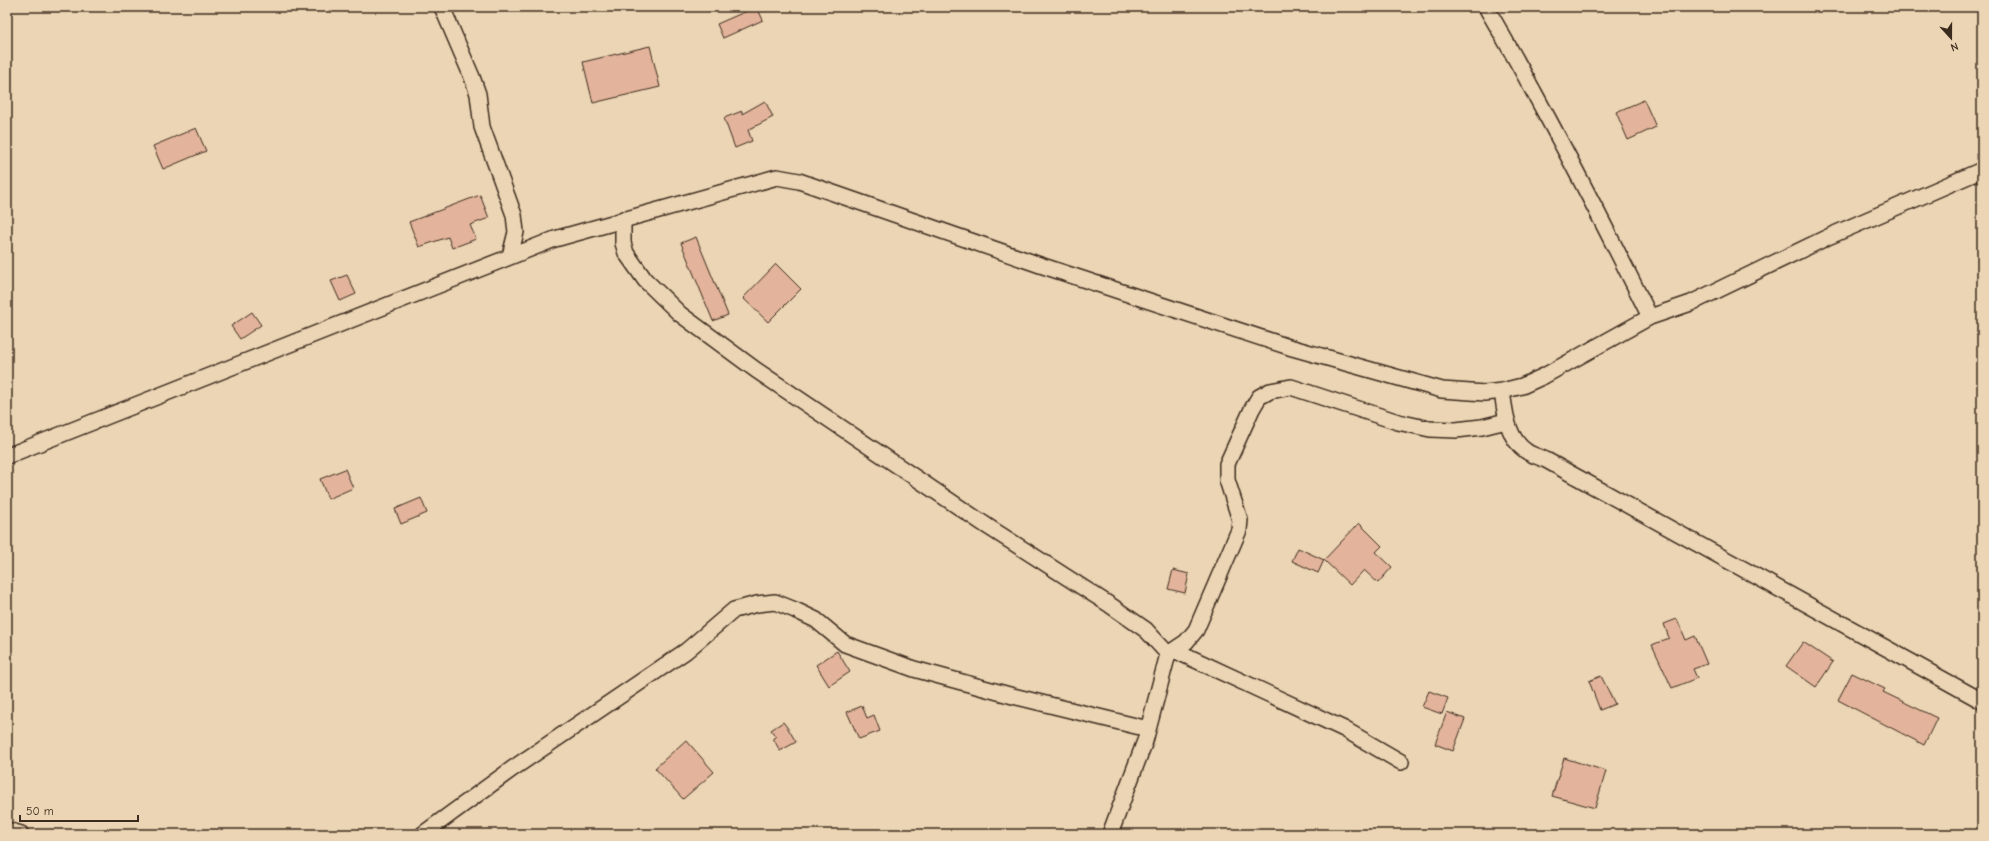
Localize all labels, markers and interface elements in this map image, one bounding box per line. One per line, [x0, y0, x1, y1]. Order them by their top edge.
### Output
north arrow [1931, 18, 1971, 58]
text: N [1949, 40, 1960, 54]
scale bar [20, 797, 138, 823]
text: 50 m [26, 804, 54, 818]

